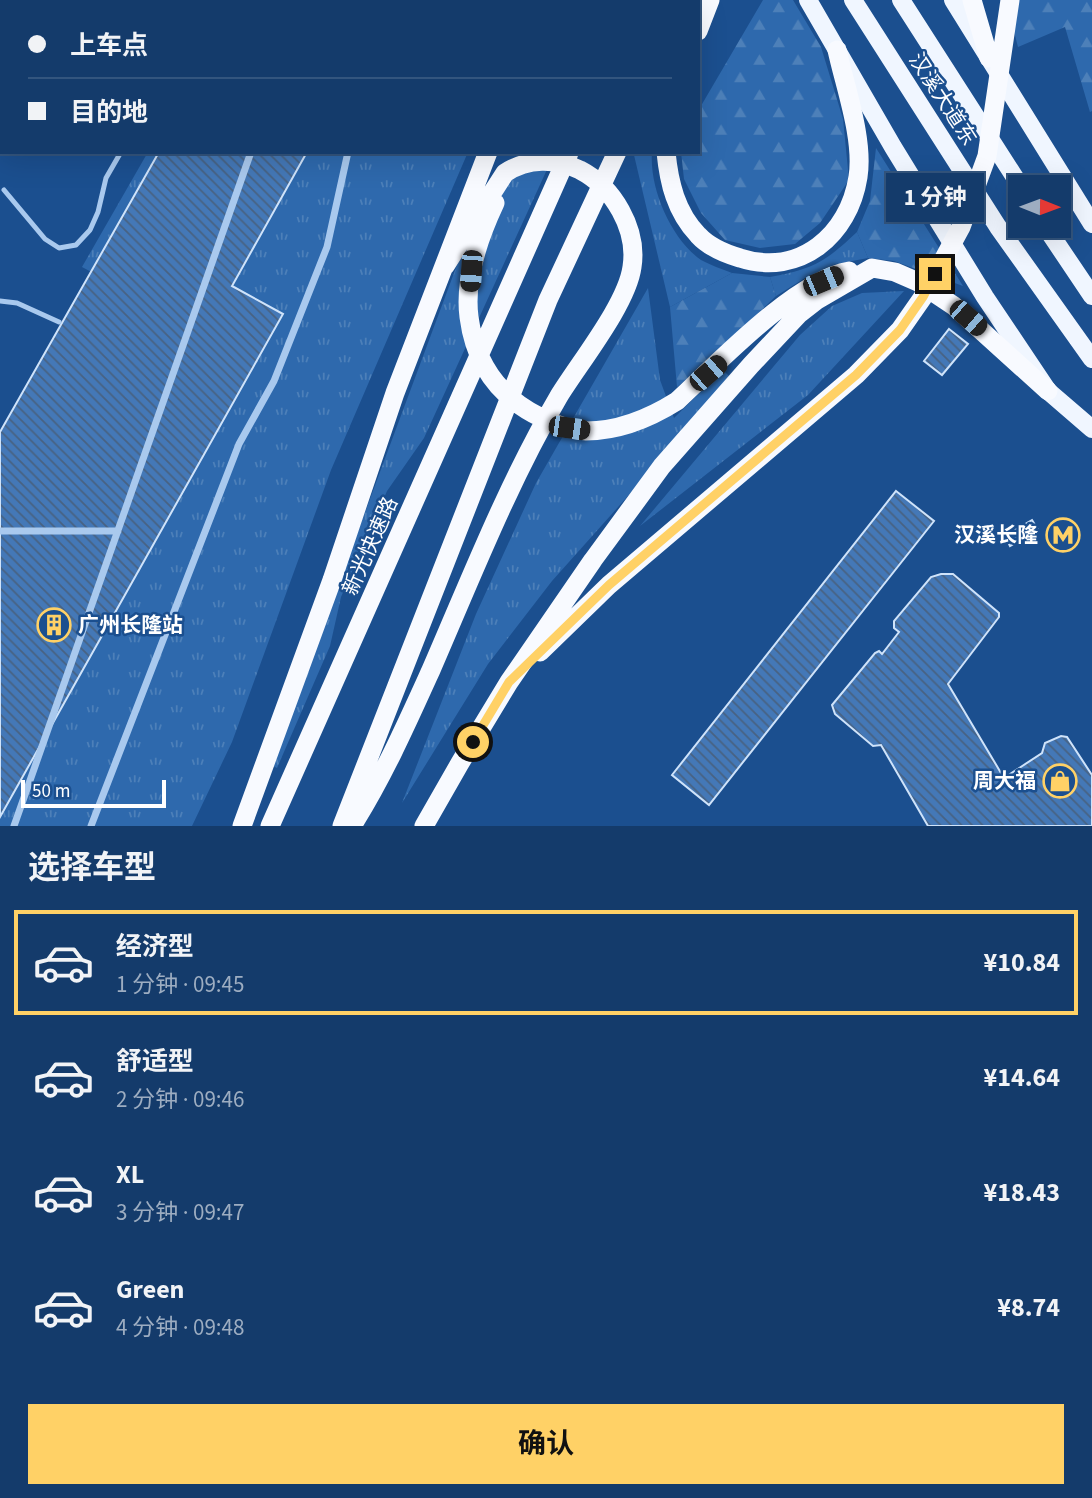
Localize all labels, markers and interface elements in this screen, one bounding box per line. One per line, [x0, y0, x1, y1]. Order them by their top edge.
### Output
text: 上车点 [70, 27, 148, 64]
street label: 汉溪大道东 [902, 47, 984, 151]
text: 目的地 [70, 94, 148, 131]
callout: 1 分钟 [886, 173, 984, 222]
north arrow [1008, 175, 1071, 238]
map controls [1008, 175, 1071, 238]
text: 1 分钟 [904, 181, 966, 214]
car [460, 249, 483, 293]
route end [919, 258, 951, 290]
car [800, 263, 847, 299]
car [946, 296, 991, 340]
car [686, 351, 731, 395]
car [547, 415, 592, 441]
street label: 新光快速路 [335, 492, 405, 600]
metro station icon: 汉溪长隆 [1044, 516, 1082, 554]
place label: 汉溪长隆 [954, 520, 1038, 550]
building icon: 广州长隆站 [35, 606, 73, 644]
place label: 广州长隆站 [78, 610, 183, 640]
route start [457, 726, 489, 758]
shop icon: 周大福 [1041, 762, 1079, 800]
place label: 周大福 [973, 766, 1036, 796]
scale bar [21, 777, 166, 809]
text: 50 m [32, 778, 70, 805]
text: 选择车型 [28, 845, 156, 891]
text: 经济型 [116, 928, 194, 965]
icon: car [32, 931, 95, 994]
text: ¥10.84 [984, 944, 1060, 981]
text: 1 分钟 · 09:45 [116, 968, 244, 1001]
text: 舒适型 [116, 1043, 194, 1080]
icon: car [32, 1046, 95, 1109]
text: ¥14.64 [984, 1059, 1060, 1096]
text: 2 分钟 · 09:46 [116, 1083, 244, 1116]
text: XL [116, 1156, 144, 1193]
icon: car [32, 1161, 95, 1224]
text: ¥18.43 [984, 1174, 1060, 1211]
text: 3 分钟 · 09:47 [116, 1196, 244, 1229]
text: Green [116, 1271, 184, 1308]
icon: car [32, 1276, 95, 1339]
text: ¥8.74 [997, 1289, 1060, 1326]
text: 4 分钟 · 09:48 [116, 1311, 244, 1344]
button: 确认 [28, 1404, 1064, 1484]

